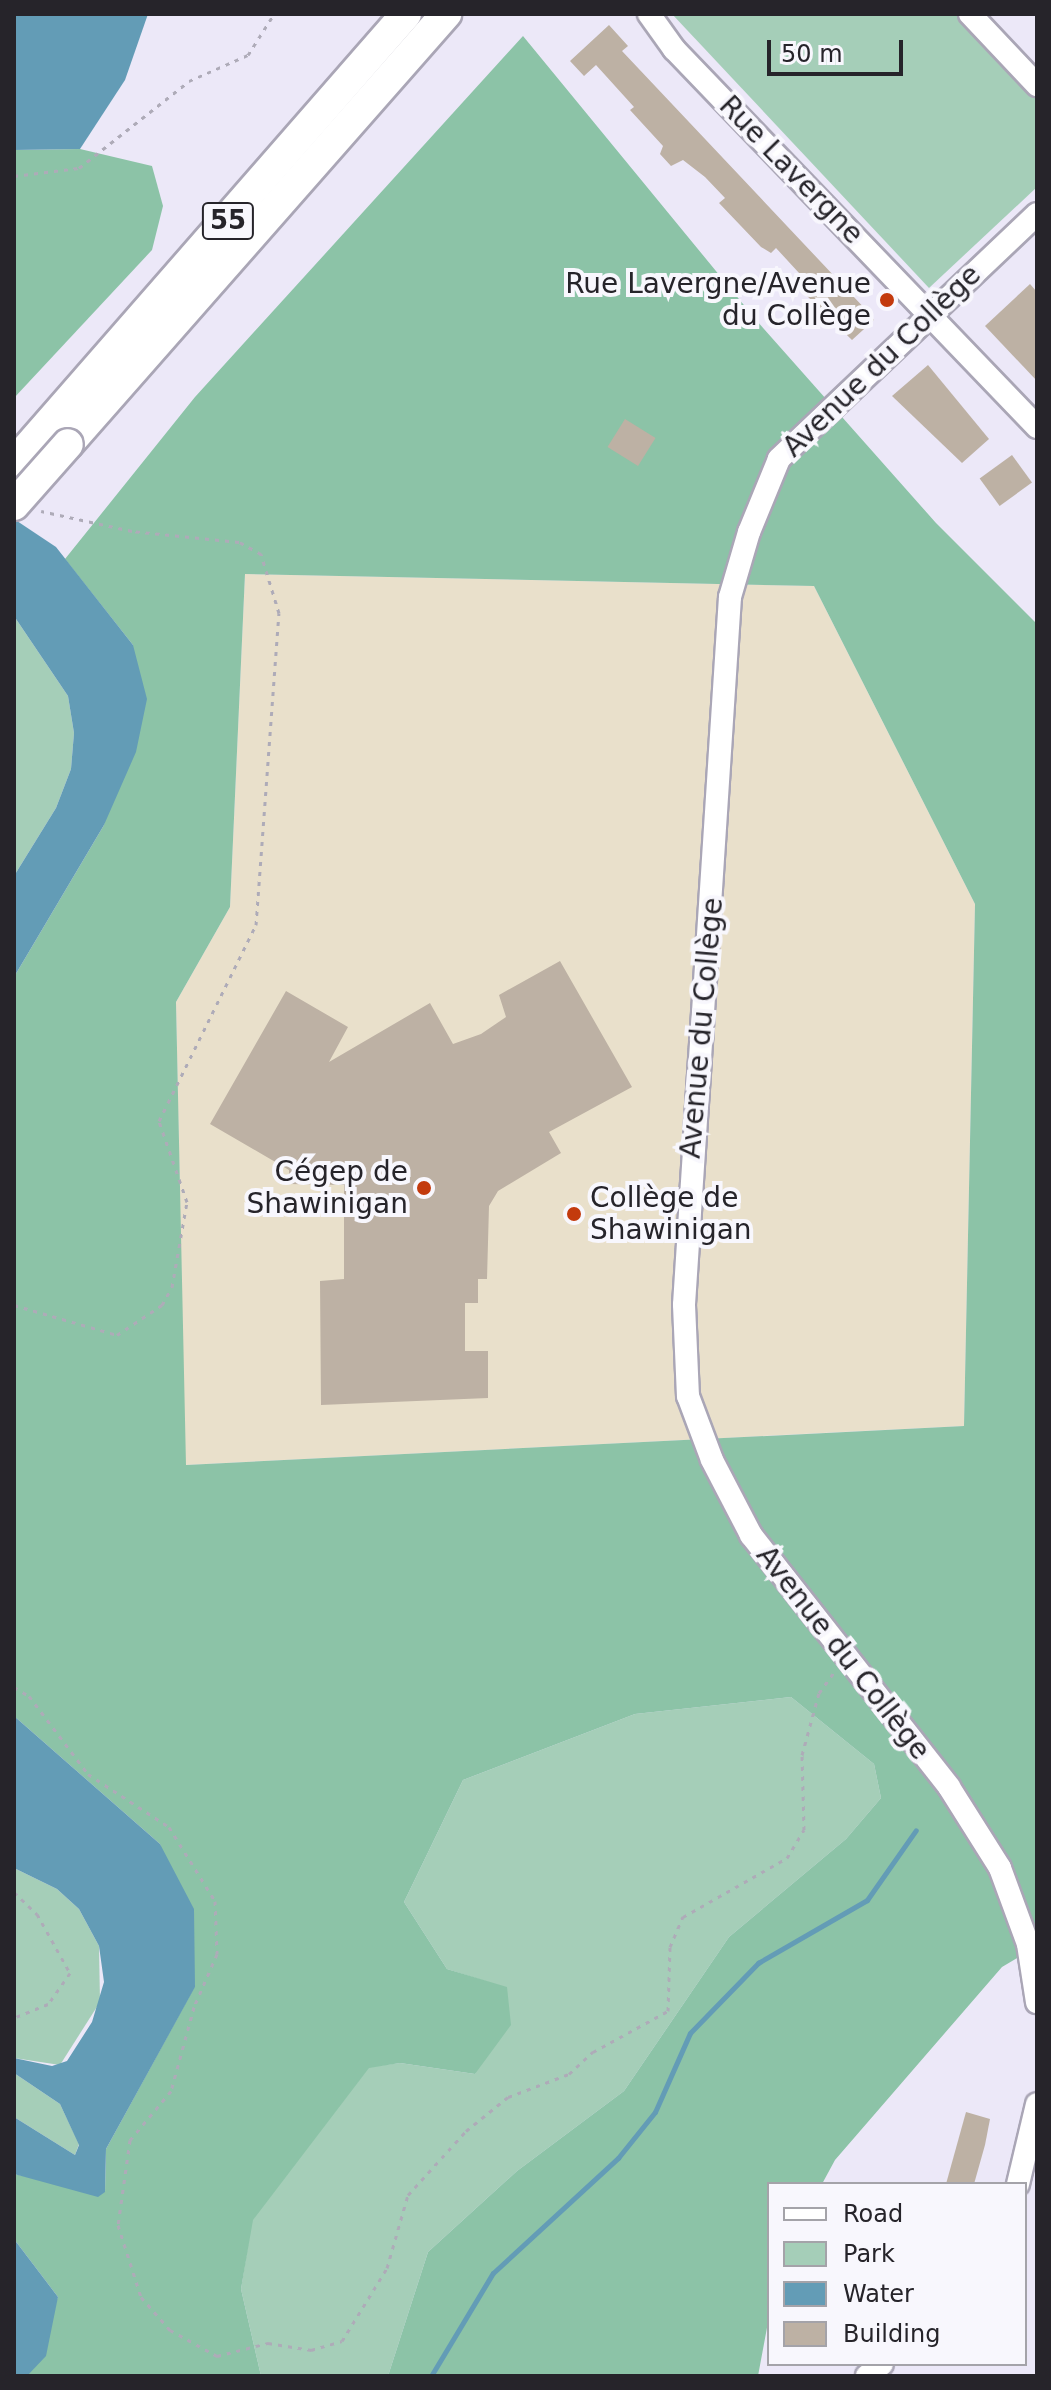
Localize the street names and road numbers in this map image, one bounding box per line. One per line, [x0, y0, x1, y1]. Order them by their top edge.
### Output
street label: Rue Lavergne [712, 89, 870, 251]
road number: 55 [200, 199, 256, 243]
street label: Avenue du Collège [776, 258, 988, 464]
street label: Avenue du Collège [674, 896, 730, 1160]
street label: Avenue du Collège [749, 1539, 937, 1767]

